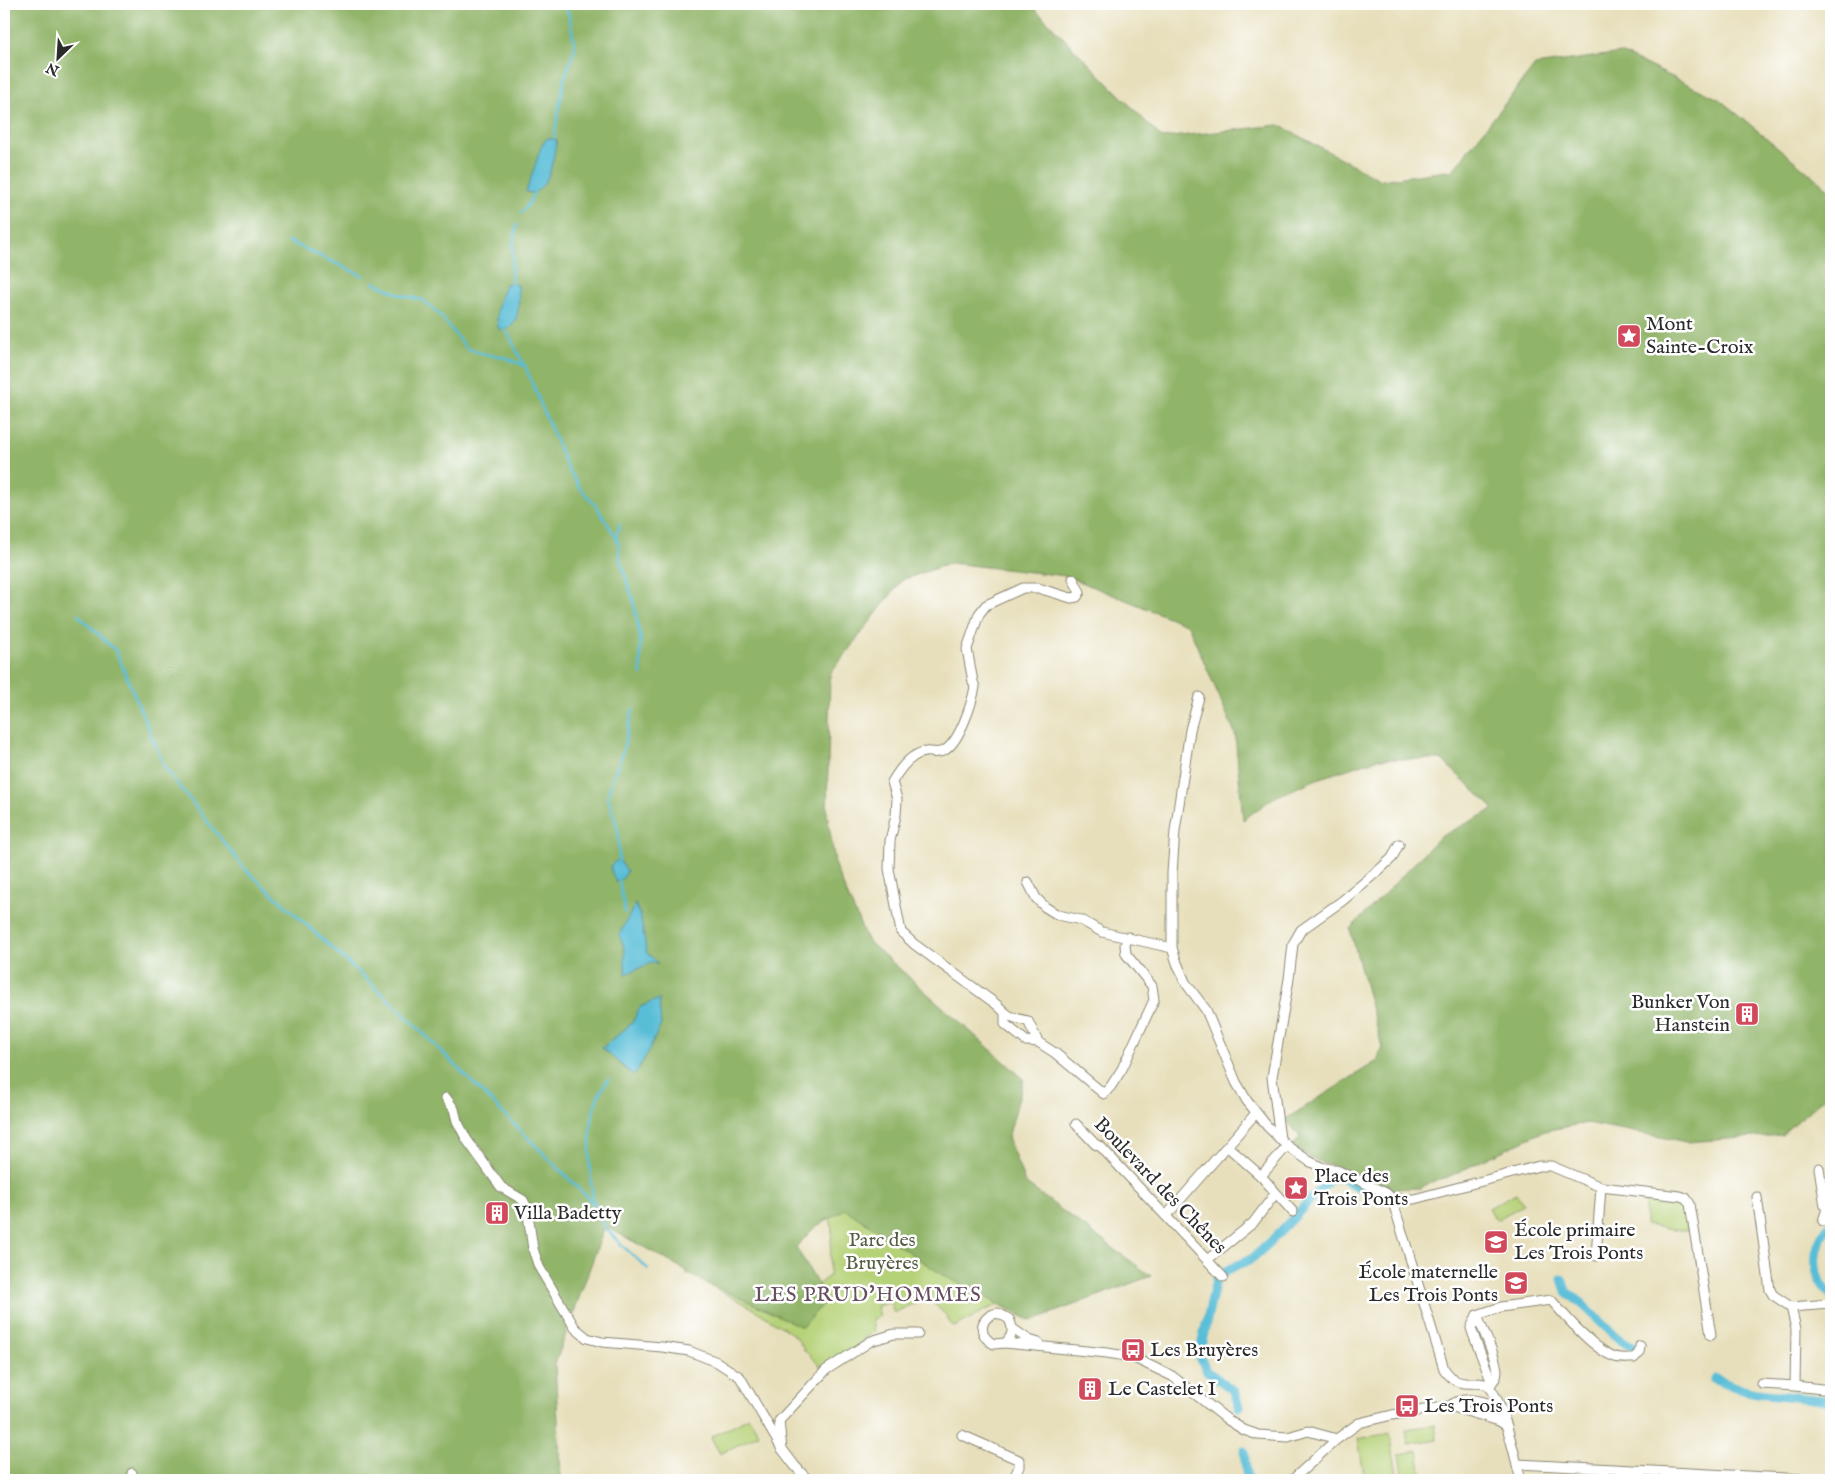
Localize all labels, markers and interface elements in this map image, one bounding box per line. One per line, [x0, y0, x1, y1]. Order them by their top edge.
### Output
north arrow [32, 32, 82, 82]
text: N [44, 58, 63, 80]
place label: Mont Sainte-Croix [1646, 312, 1754, 360]
place icon: Mont Sainte-Croix [1616, 323, 1642, 349]
place label: Bunker Von Hanstein [1631, 990, 1730, 1038]
building icon: Bunker Von Hanstein [1734, 1001, 1760, 1027]
street label: Boulevard des Chênes [1088, 1112, 1232, 1260]
place label: Place des Trois Ponts [1314, 1164, 1408, 1212]
place icon: Place des Trois Ponts [1283, 1175, 1309, 1201]
building icon: Villa Badetty [484, 1200, 510, 1226]
place label: Villa Badetty [513, 1201, 622, 1226]
place label: École primaire Les Trois Ponts [1514, 1218, 1643, 1266]
park label: Parc des Bruyères [845, 1228, 919, 1276]
school or university icon: École primaire Les Trois Ponts [1483, 1229, 1509, 1255]
place label: École maternelle Les Trois Ponts [1359, 1260, 1498, 1308]
school or university icon: École maternelle Les Trois Ponts [1503, 1270, 1529, 1296]
district label: LES PRUD'HOMMES [754, 1282, 982, 1309]
bus stop icon: Les Bruyères [1120, 1337, 1146, 1363]
place label: Les Bruyères [1150, 1338, 1258, 1363]
building icon: Le Castelet I [1077, 1376, 1103, 1402]
place label: Le Castelet I [1108, 1377, 1217, 1402]
bus stop icon: Les Trois Ponts [1394, 1393, 1420, 1419]
place label: Les Trois Ponts [1424, 1394, 1553, 1419]

